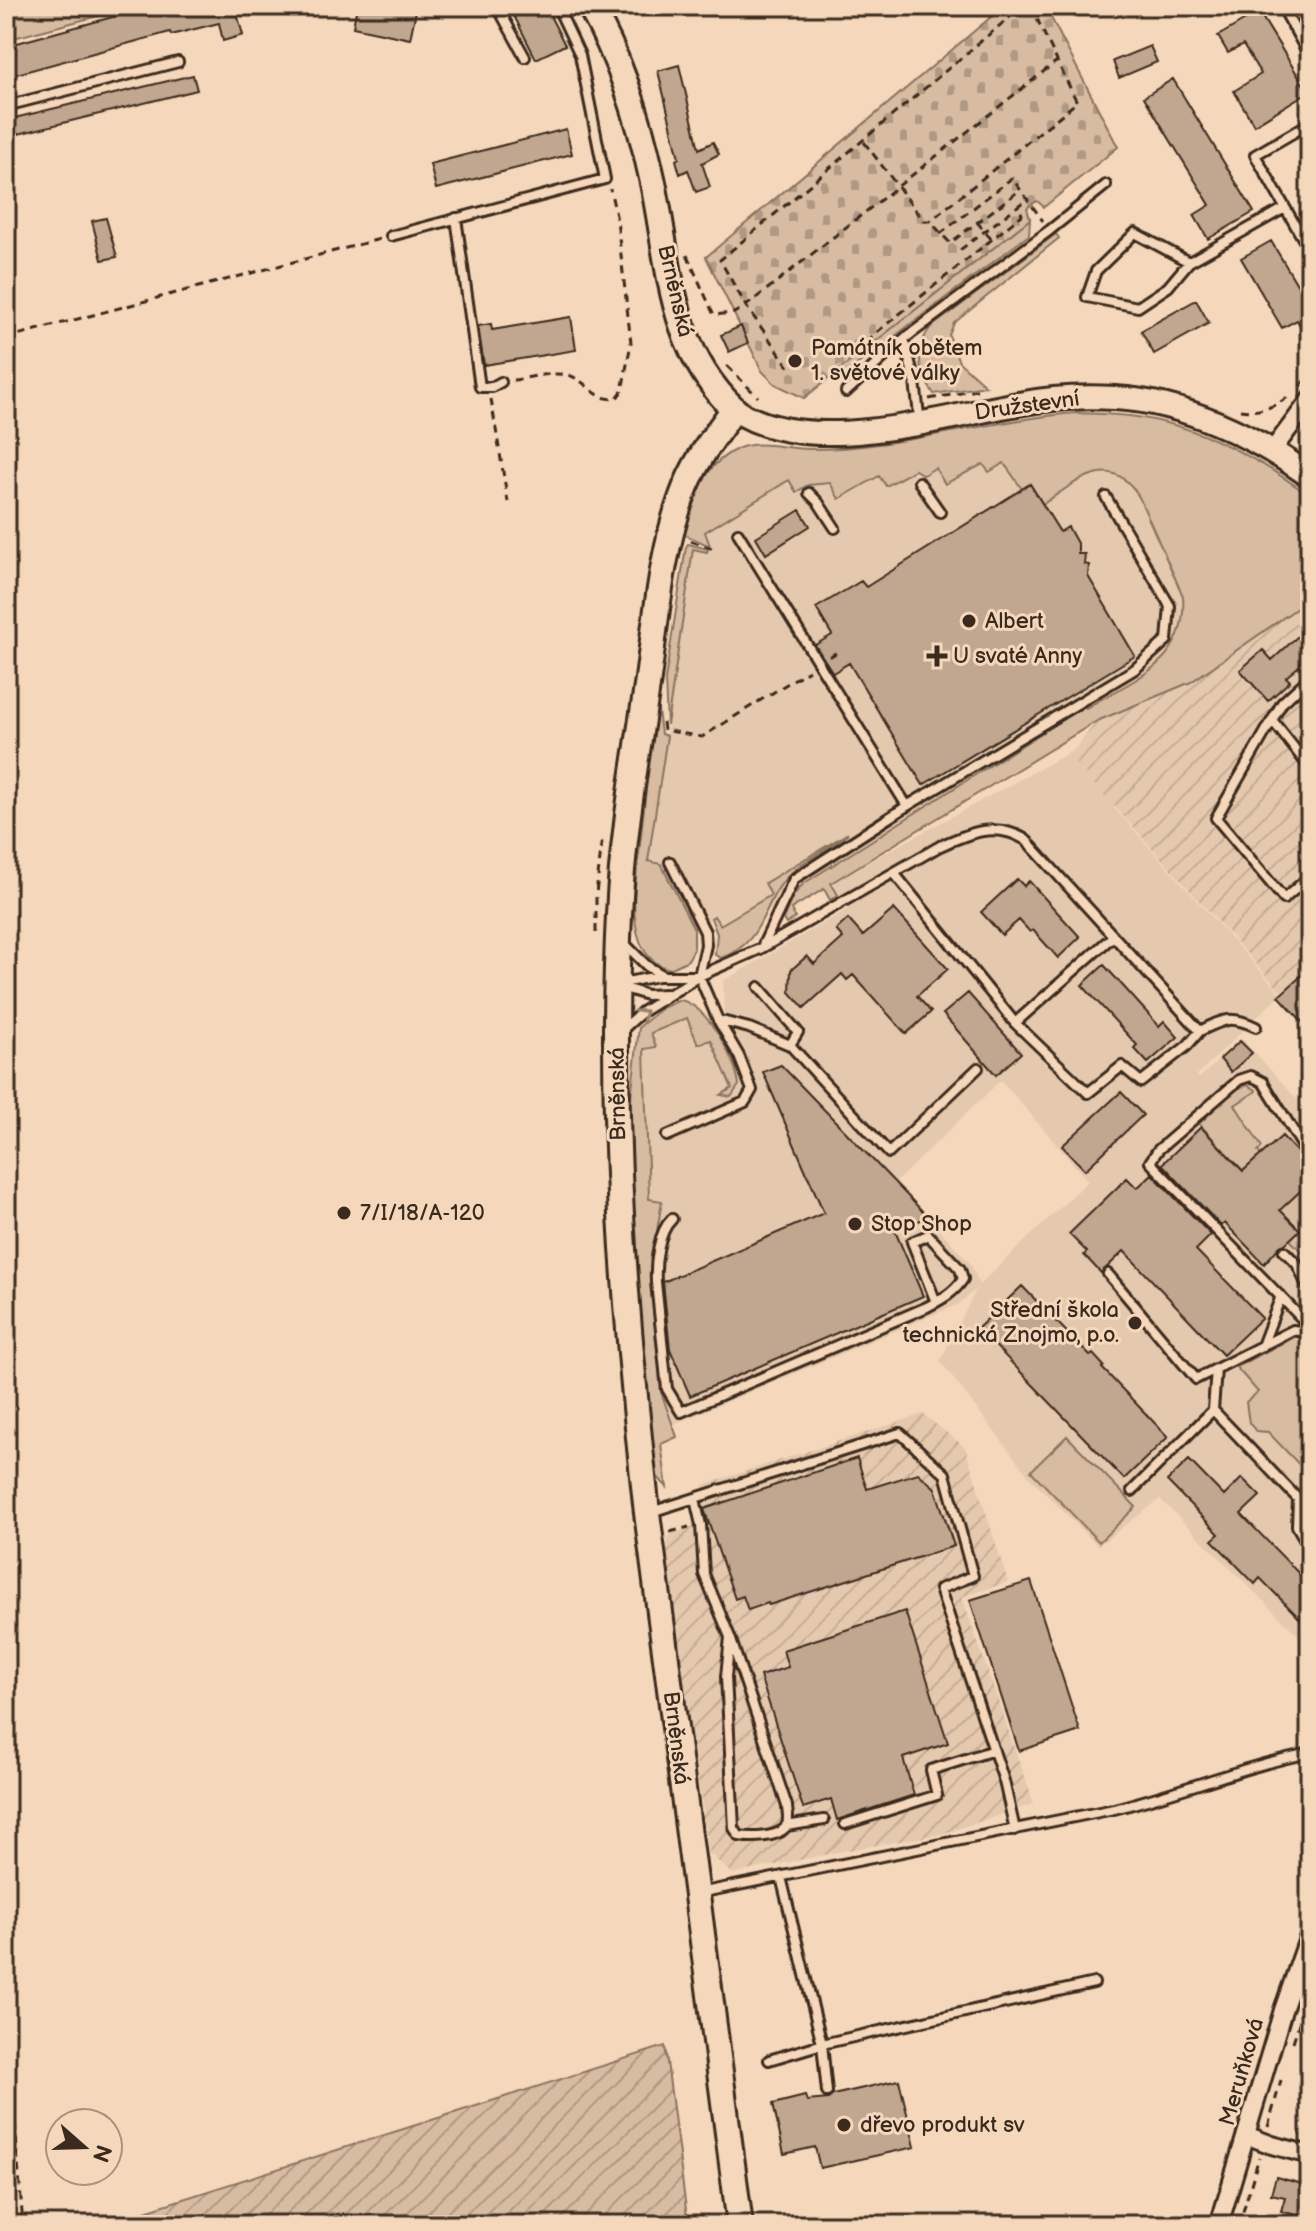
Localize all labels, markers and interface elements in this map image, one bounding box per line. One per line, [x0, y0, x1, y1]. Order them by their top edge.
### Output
street label: Brněnská [651, 242, 699, 340]
place label: Památník obětem 1. světové války [811, 335, 983, 387]
marker: Památník obětem 1. světové války [786, 352, 804, 370]
street label: Družstevní [973, 385, 1082, 427]
place label: Albert [985, 608, 1044, 635]
marker: Albert [960, 612, 978, 630]
place label: U svaté Anny [953, 643, 1082, 670]
marker: U svaté Anny [928, 647, 946, 665]
one-way arrow [633, 1009, 648, 1023]
street label: Brněnská [604, 1047, 632, 1141]
place label: 7/I/18/A-120 [360, 1200, 485, 1227]
marker: 7/I/18/A-120 [335, 1204, 353, 1222]
place label: Stop Shop [871, 1211, 972, 1238]
marker: Stop Shop [846, 1215, 864, 1233]
place label: Střední škola technická Znojmo, p.o. [903, 1297, 1119, 1349]
marker: Střední škola technická Znojmo, p.o. [1126, 1314, 1144, 1332]
street label: Brněnská [657, 1690, 695, 1786]
street label: Meruňková [1214, 2015, 1270, 2129]
north arrow [44, 2107, 124, 2187]
place label: dřevo produkt sv [860, 2112, 1025, 2139]
marker: dřevo produkt sv [835, 2116, 853, 2134]
text: N [86, 2141, 117, 2166]

